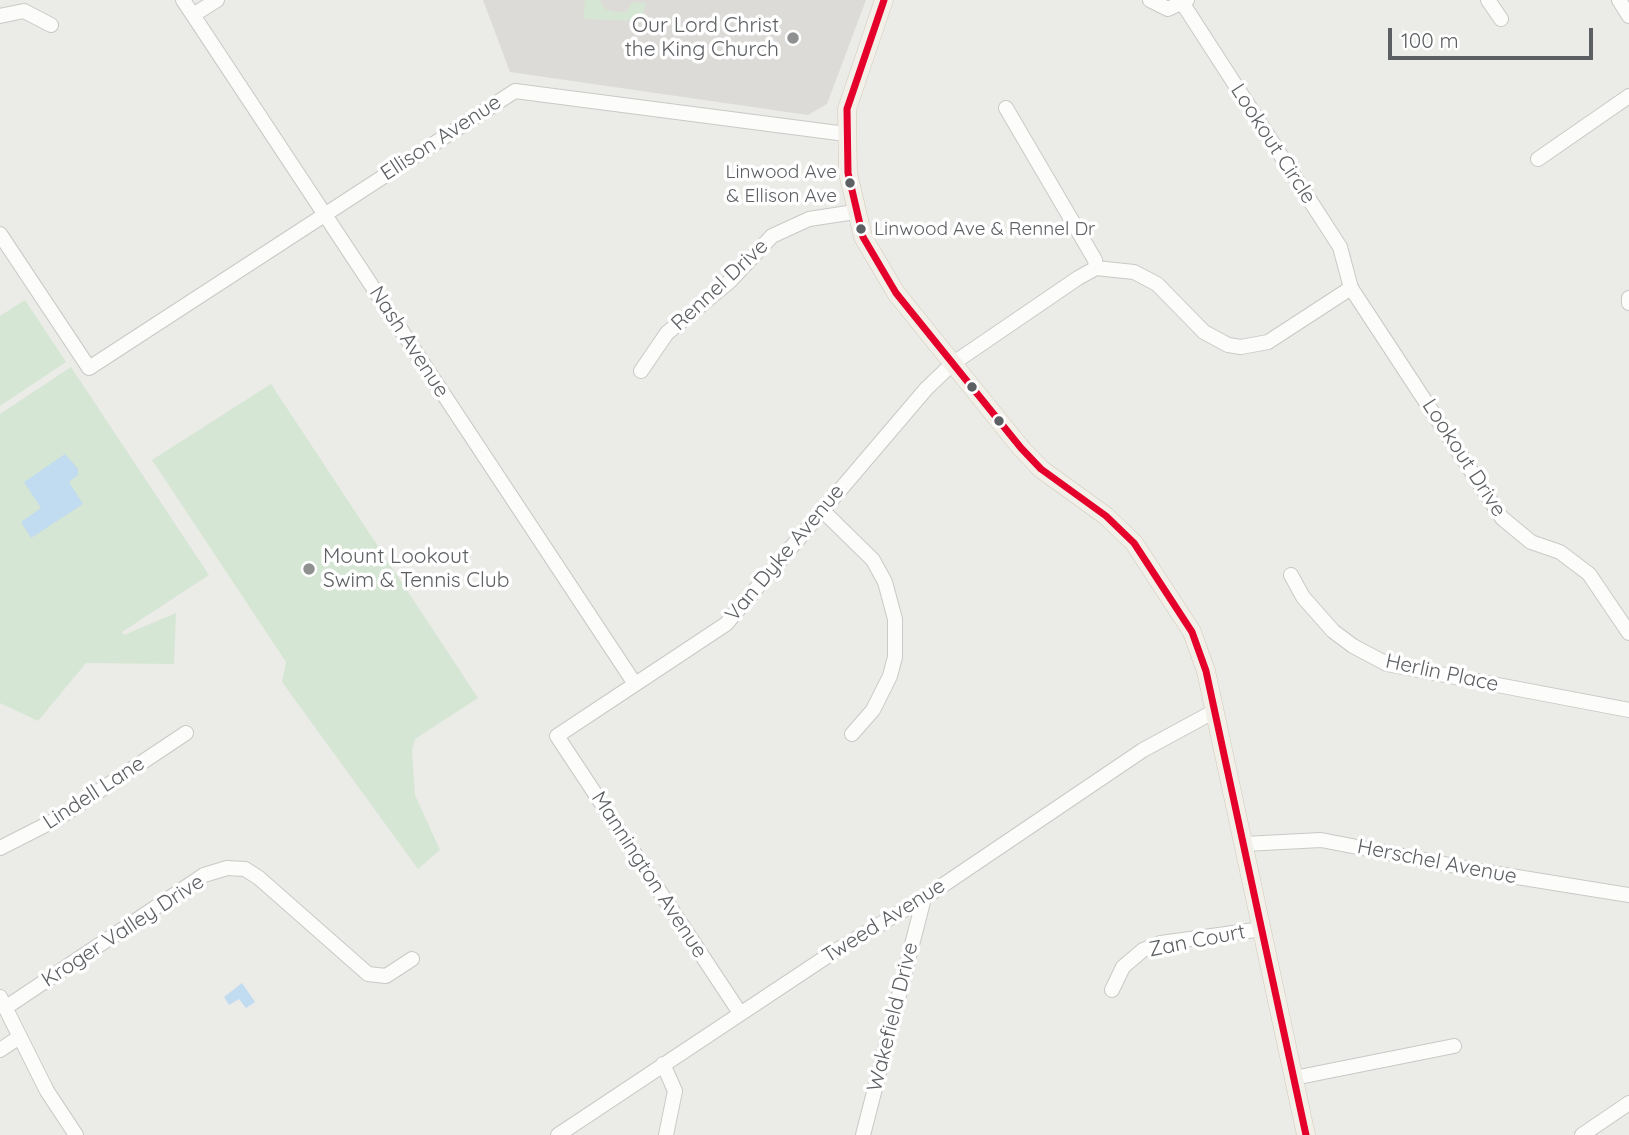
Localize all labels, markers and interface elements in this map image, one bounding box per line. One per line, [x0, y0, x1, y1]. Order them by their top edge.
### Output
place label: Our Lord Christ the King Church [625, 13, 779, 63]
scale bar [1391, 14, 1596, 58]
text: 100 m [1401, 27, 1459, 53]
marker: Our Lord Christ the King Church [785, 30, 801, 46]
street label: Lookout Circle [1225, 79, 1321, 209]
street label: Ellison Avenue [376, 90, 506, 186]
place label: Linwood Ave & Ellison Ave [725, 161, 837, 205]
marker: Linwood Ave & Ellison Ave [843, 176, 857, 190]
place label: Linwood Ave & Rennel Dr [874, 218, 1095, 240]
marker: Linwood Ave & Rennel Dr [854, 222, 868, 236]
street label: Rennel Drive [666, 234, 774, 336]
street label: Nash Avenue [364, 282, 454, 402]
unlabelled marker [965, 380, 979, 394]
street label: Lookout Drive [1417, 394, 1511, 522]
unlabelled marker [992, 414, 1006, 428]
street label: Van Dyke Avenue [720, 479, 850, 627]
place label: Mount Lookout Swim & Tennis Club [323, 544, 509, 594]
marker: Mount Lookout Swim & Tennis Club [301, 561, 317, 577]
street label: Herlin Place [1383, 649, 1501, 697]
street label: Lindell Lane [39, 751, 149, 835]
street label: Mannington Avenue [586, 787, 712, 963]
street label: Herschel Avenue [1355, 834, 1519, 890]
street label: Kroger Valley Drive [37, 869, 209, 993]
street label: Tweed Avenue [818, 873, 950, 969]
street label: Zan Court [1147, 919, 1247, 963]
street label: Wakefield Drive [862, 940, 924, 1094]

